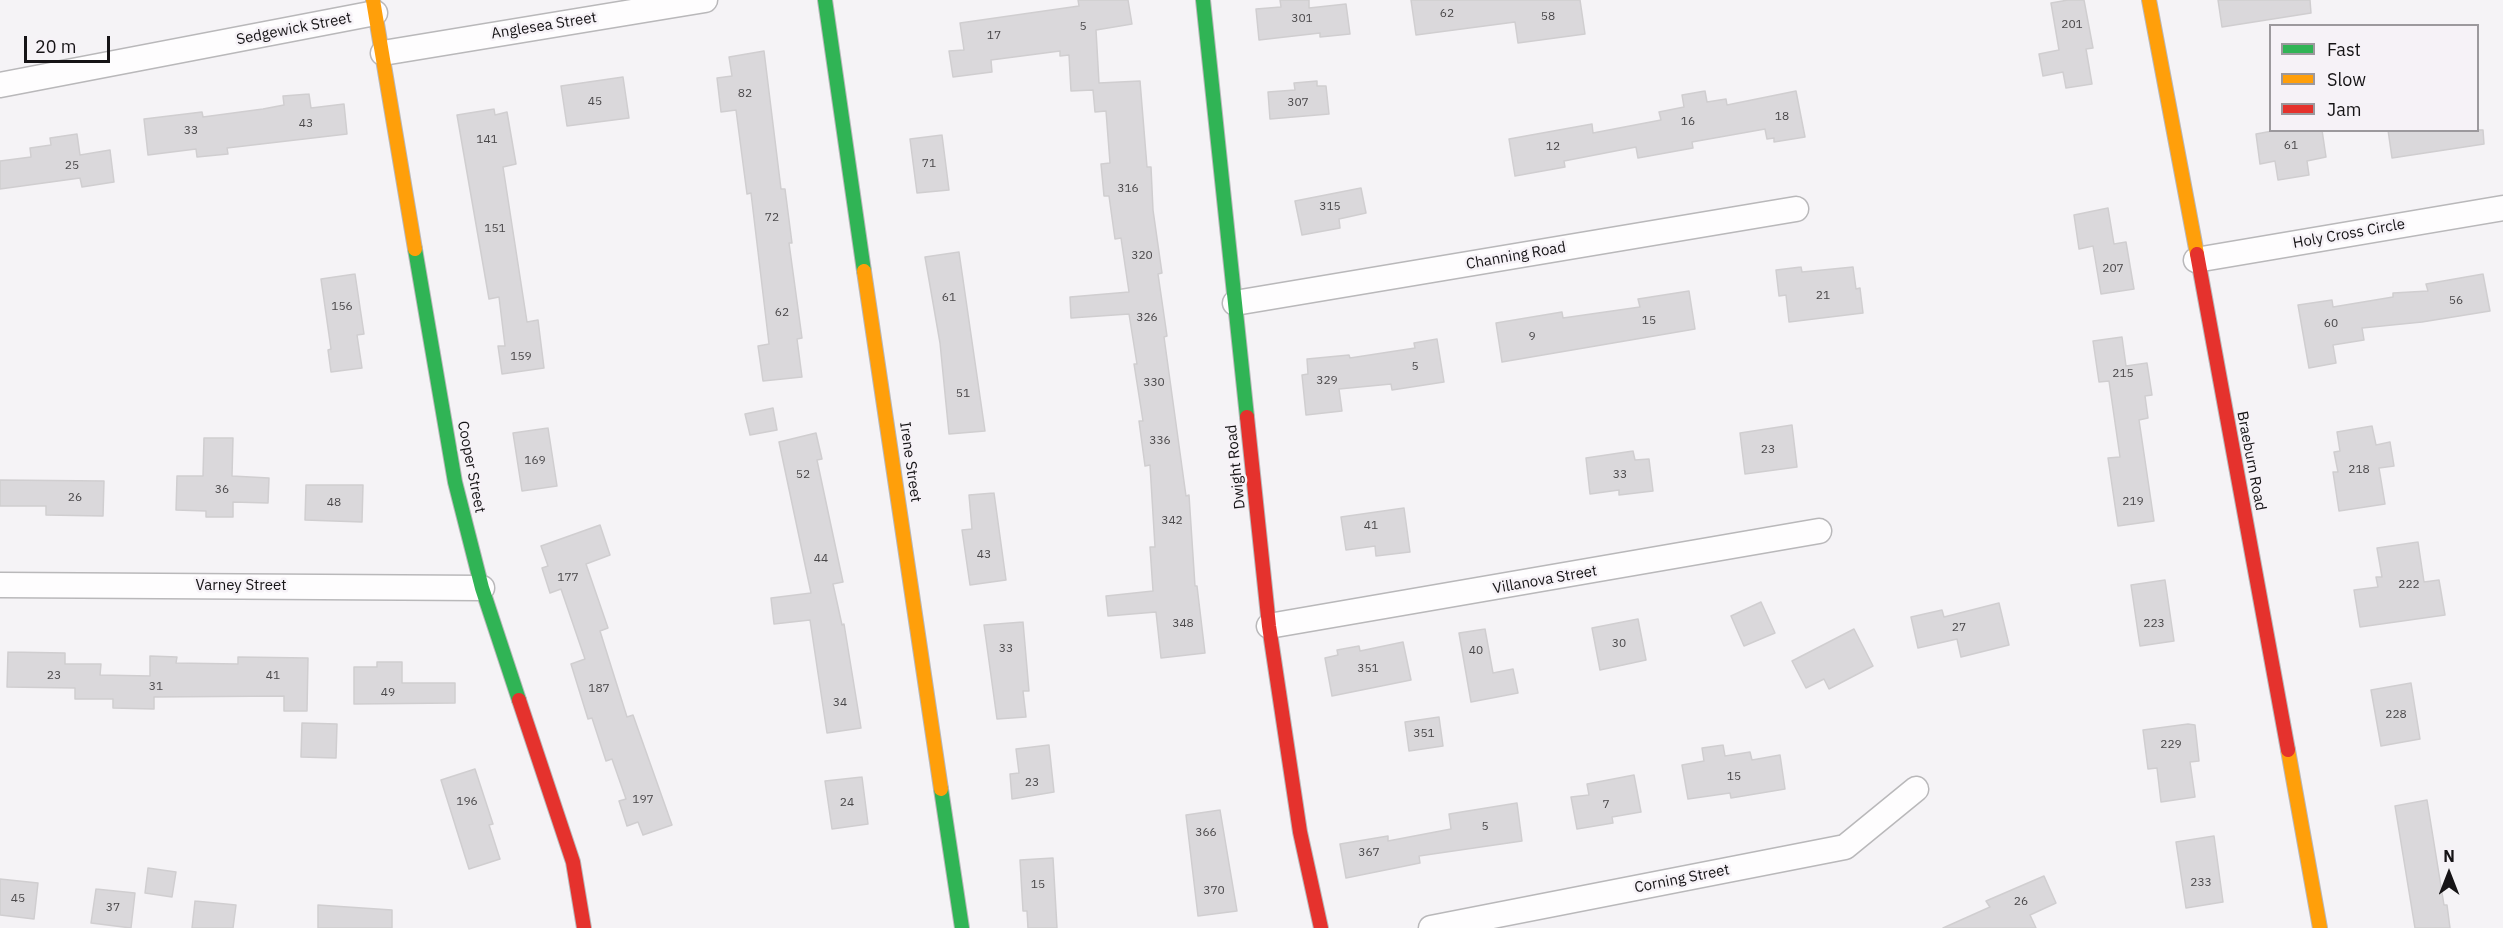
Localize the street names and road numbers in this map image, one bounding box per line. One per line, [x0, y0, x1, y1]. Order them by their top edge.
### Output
street label: Sedgewick Street [235, 9, 353, 49]
street label: Anglesea Street [490, 9, 598, 43]
street label: Holy Cross Circle [2292, 215, 2406, 253]
street label: Channing Road [1465, 238, 1567, 274]
street label: Braeburn Road [2233, 410, 2269, 512]
street label: Cooper Street [453, 420, 489, 514]
street label: Irene Street [895, 421, 925, 503]
street label: Dwight Road [1223, 424, 1249, 510]
street label: Villanova Street [1491, 562, 1599, 598]
street label: Varney Street [195, 577, 287, 595]
street label: Corning Street [1633, 861, 1731, 897]

